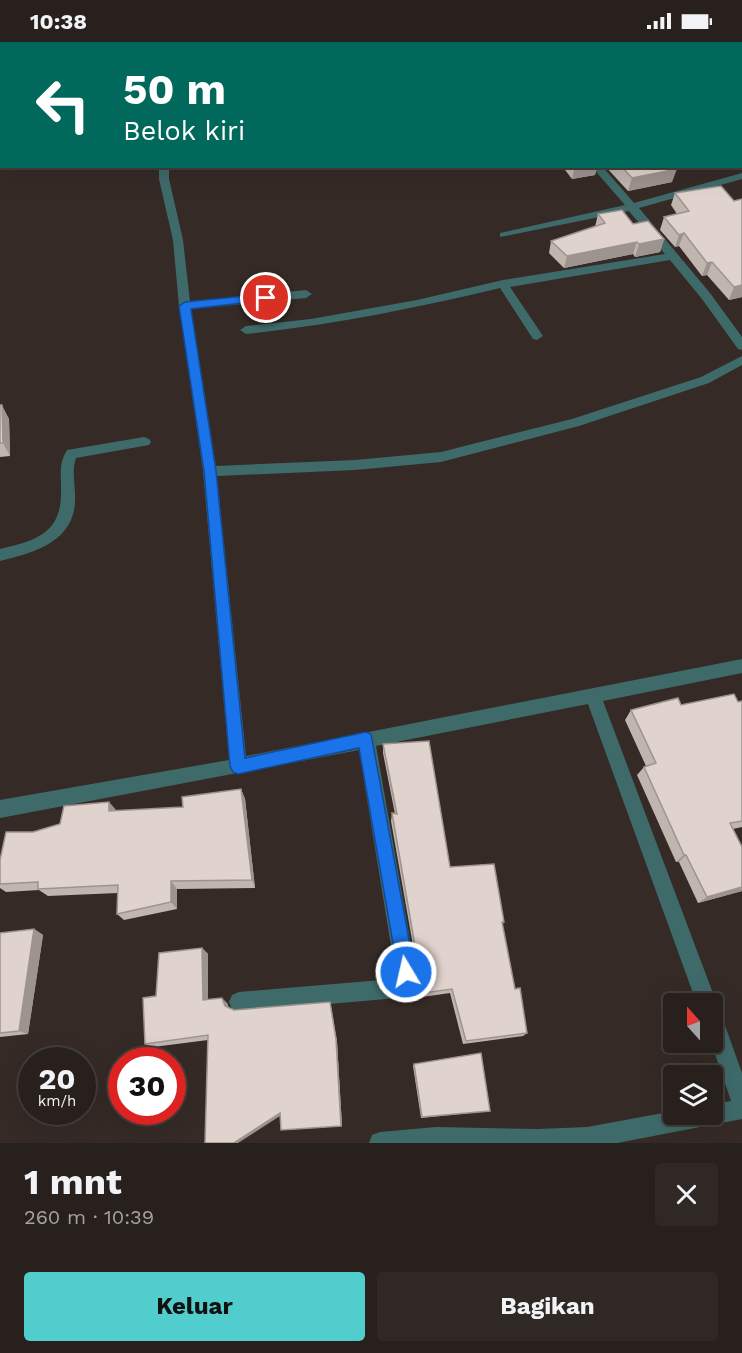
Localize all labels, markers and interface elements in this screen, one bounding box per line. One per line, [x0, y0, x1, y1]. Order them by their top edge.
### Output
text: 10:38 [30, 9, 87, 34]
text: 50 m [123, 65, 226, 114]
icon: left [24, 66, 102, 144]
text: Belok kiri [123, 115, 245, 147]
pin [240, 272, 291, 323]
icon: arrive [249, 281, 282, 314]
position arrow [374, 940, 438, 1004]
north arrow [663, 993, 723, 1053]
map controls [663, 993, 723, 1125]
speed limit sign: 30 [108, 1047, 186, 1125]
text: 20 [38, 1061, 76, 1096]
button: layers [663, 1065, 723, 1125]
text: km/h [38, 1092, 76, 1110]
text: 1 mnt [24, 1161, 122, 1203]
button: close [655, 1163, 718, 1226]
text: 260 m · 10:39 [24, 1205, 154, 1229]
button: Keluar [24, 1272, 365, 1341]
button: Bagikan [377, 1272, 718, 1341]

